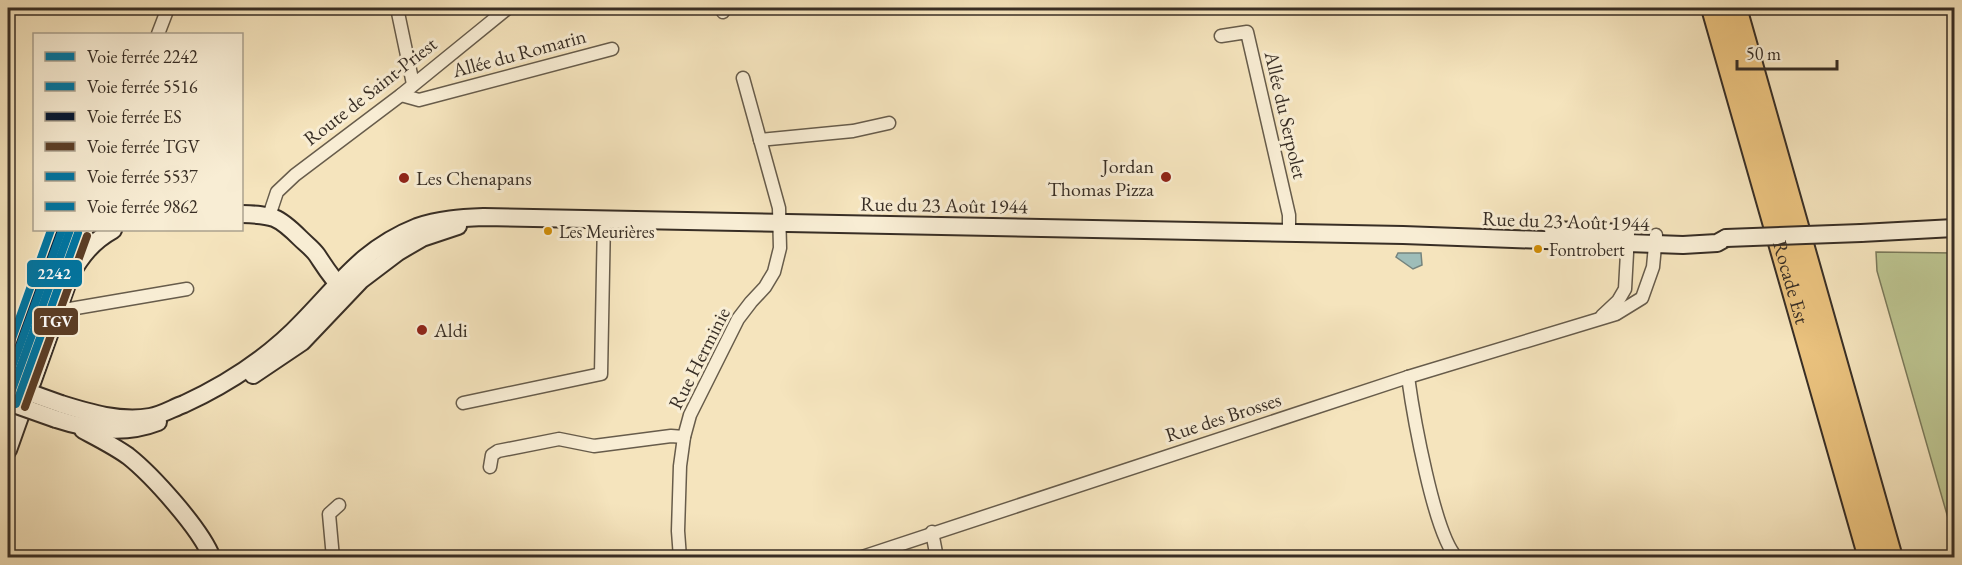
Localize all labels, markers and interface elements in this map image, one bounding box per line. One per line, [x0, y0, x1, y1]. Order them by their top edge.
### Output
street label: Allée du Romarin [448, 23, 589, 84]
street label: Route de Saint-Priest [298, 30, 443, 151]
legend [33, 33, 243, 231]
scale bar [1737, 33, 1838, 71]
text: 50 m [1746, 42, 1781, 65]
text: Voie ferrée 2242 [87, 45, 198, 68]
street label: Allée du Serpolet [1258, 48, 1313, 182]
text: Voie ferrée 5516 [87, 75, 198, 98]
text: Voie ferrée ES [87, 105, 182, 128]
text: Voie ferrée TGV [87, 135, 201, 158]
place label: Jordan Thomas Pizza [1047, 153, 1154, 202]
text: Voie ferrée 5537 [87, 165, 198, 188]
place label: Les Chenapans [416, 165, 532, 191]
marker: Jordan Thomas Pizza [1159, 170, 1173, 184]
marker: Les Chenapans [397, 171, 411, 185]
street label: Rue du 23 Août 1944 [860, 191, 1028, 219]
text: Voie ferrée 9862 [87, 195, 198, 218]
street label: Rue du 23 Août 1944 [1482, 205, 1651, 237]
place label: Les Meurières [559, 220, 655, 243]
marker: Les Meurières [542, 225, 554, 237]
street label: Rocade Est [1767, 237, 1816, 328]
place label: Fontrobert [1549, 238, 1625, 261]
marker: Fontrobert [1532, 243, 1544, 255]
line badge: 2242 [26, 259, 83, 288]
text: 2242 [37, 263, 71, 284]
street label: Rue Herminie [662, 302, 736, 413]
line badge: TGV [33, 307, 79, 336]
text: TGV [39, 311, 73, 332]
place label: Aldi [433, 317, 468, 343]
marker: Aldi [415, 323, 429, 337]
street label: Rue des Brosses [1162, 386, 1284, 448]

